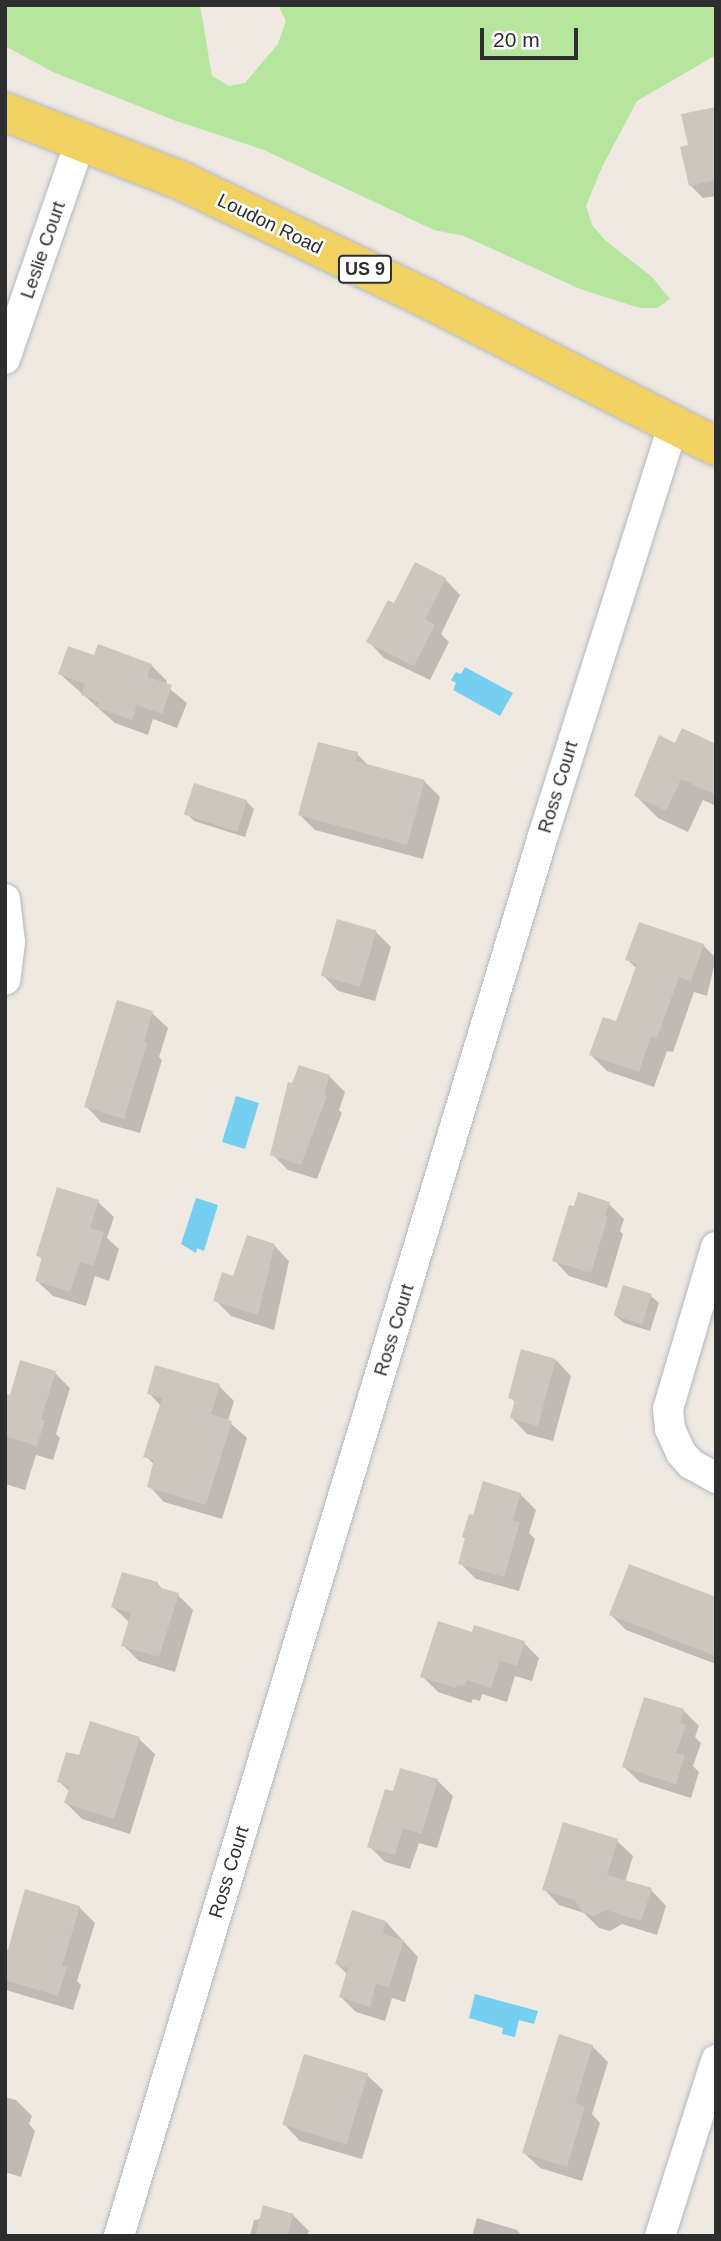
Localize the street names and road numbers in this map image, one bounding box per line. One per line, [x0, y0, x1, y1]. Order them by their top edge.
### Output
street label: Loudon Road [214, 189, 326, 259]
street label: Leslie Court [16, 198, 70, 302]
road number: US 9 [337, 255, 393, 284]
street label: Ross Court [533, 738, 583, 836]
street label: Ross Court [369, 1281, 419, 1379]
street label: Ross Court [204, 1823, 254, 1921]

